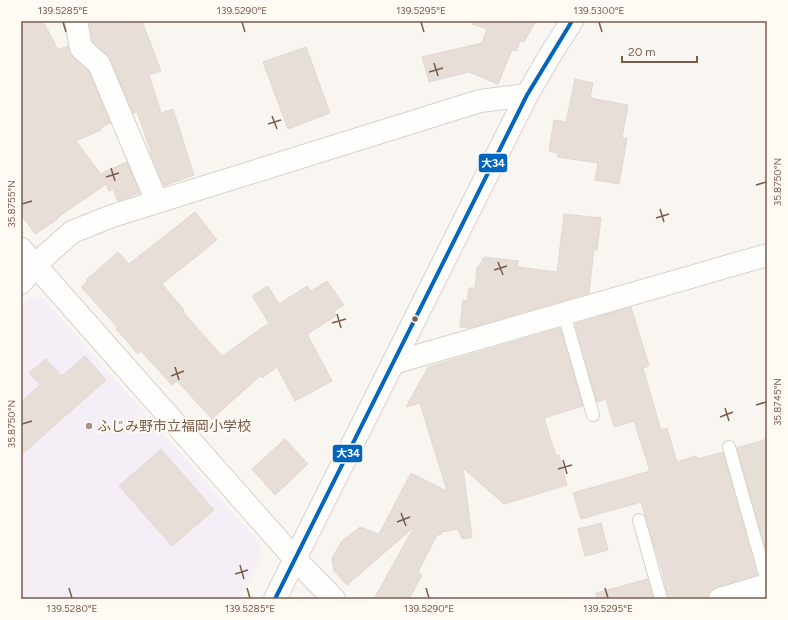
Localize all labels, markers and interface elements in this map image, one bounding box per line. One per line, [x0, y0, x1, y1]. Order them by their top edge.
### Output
text: 139.5285°E [38, 4, 88, 17]
text: 139.5290°E [217, 4, 267, 17]
text: 139.5295°E [396, 4, 446, 17]
text: 139.5300°E [574, 4, 625, 17]
scale bar [622, 38, 697, 64]
text: 20 m [628, 45, 656, 59]
line badge: 大34 [478, 153, 508, 173]
text: 大34 [481, 157, 505, 170]
text: 35.8750°N [771, 158, 784, 206]
text: 35.8755°N [5, 180, 18, 228]
unlabelled marker [410, 314, 420, 324]
text: 35.8745°N [771, 378, 784, 426]
text: 35.8750°N [5, 400, 18, 448]
place label: ふじみ野市立福岡小学校 [97, 418, 251, 435]
marker: ふじみ野市立福岡小学校 [84, 421, 94, 431]
line badge: 大34 [332, 444, 363, 463]
text: 大34 [336, 447, 360, 460]
text: 139.5280°E [47, 602, 97, 615]
text: 139.5285°E [225, 602, 275, 615]
text: 139.5290°E [404, 602, 454, 615]
text: 139.5295°E [583, 602, 633, 615]

